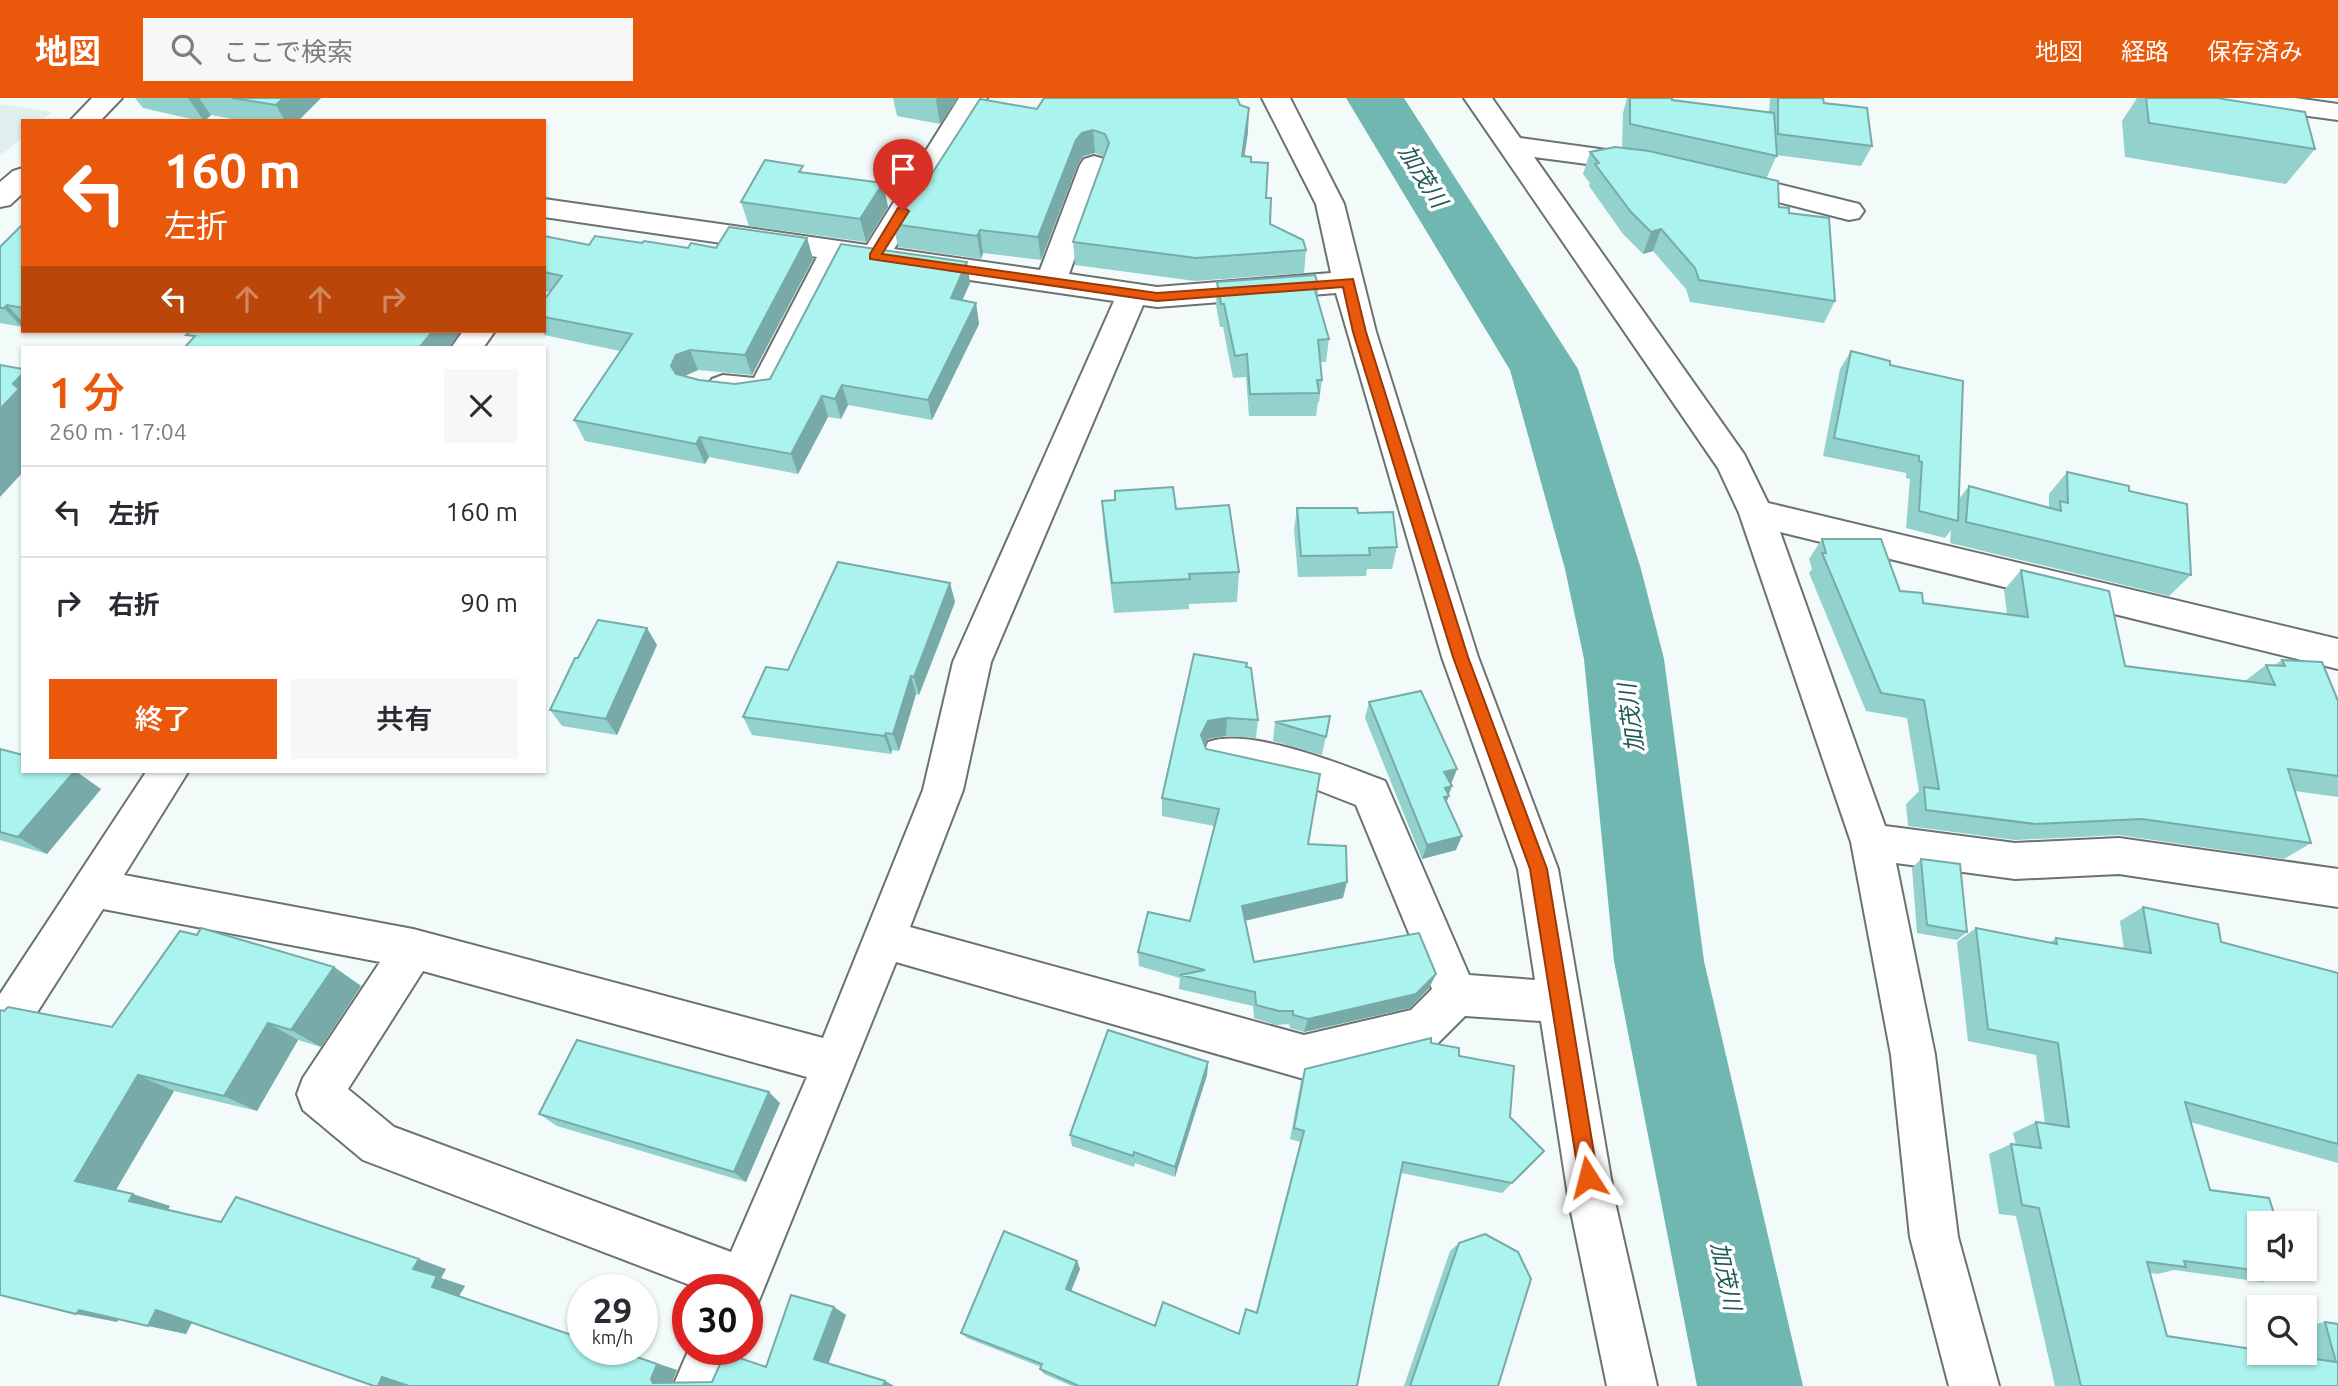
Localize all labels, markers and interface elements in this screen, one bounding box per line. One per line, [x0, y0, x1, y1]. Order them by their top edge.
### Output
search box [143, 18, 633, 81]
icon: search [167, 30, 205, 68]
text: 地図 [35, 32, 101, 69]
text: ここで検索 [223, 37, 353, 66]
text: 地図 [2035, 38, 2083, 65]
text: 経路 [2121, 38, 2169, 65]
text: 保存済み [2207, 38, 2303, 65]
pin [873, 139, 933, 211]
water label: 加茂川 [1395, 140, 1454, 214]
text: 160 m [164, 142, 301, 197]
icon: left [49, 147, 140, 238]
icon: arrive [884, 150, 922, 188]
text: 左折 [164, 207, 228, 243]
icon: left [155, 280, 193, 318]
icon: ahead [228, 280, 266, 318]
icon: ahead [301, 280, 339, 318]
icon: right [374, 280, 412, 318]
text: 1 分 [49, 369, 125, 416]
button: close [444, 369, 518, 443]
text: 260 m · 17:04 [49, 419, 187, 444]
icon: left [49, 493, 87, 531]
text: 160 m [446, 497, 518, 526]
text: 左折 [108, 499, 160, 528]
icon: right [49, 584, 87, 622]
text: 90 m [460, 588, 518, 617]
text: 右折 [108, 590, 160, 619]
button: 終了 [49, 679, 277, 759]
button: 共有 [291, 679, 518, 759]
water label: 加茂川 [1614, 679, 1647, 754]
position arrow [1551, 1140, 1625, 1214]
map controls [2247, 1211, 2317, 1365]
button: sound [2247, 1211, 2317, 1281]
water label: 加茂川 [1707, 1240, 1747, 1315]
speed limit sign: 30 [672, 1274, 763, 1365]
text: 29 [593, 1290, 632, 1330]
button: search [2247, 1295, 2317, 1365]
text: km/h [592, 1327, 633, 1347]

